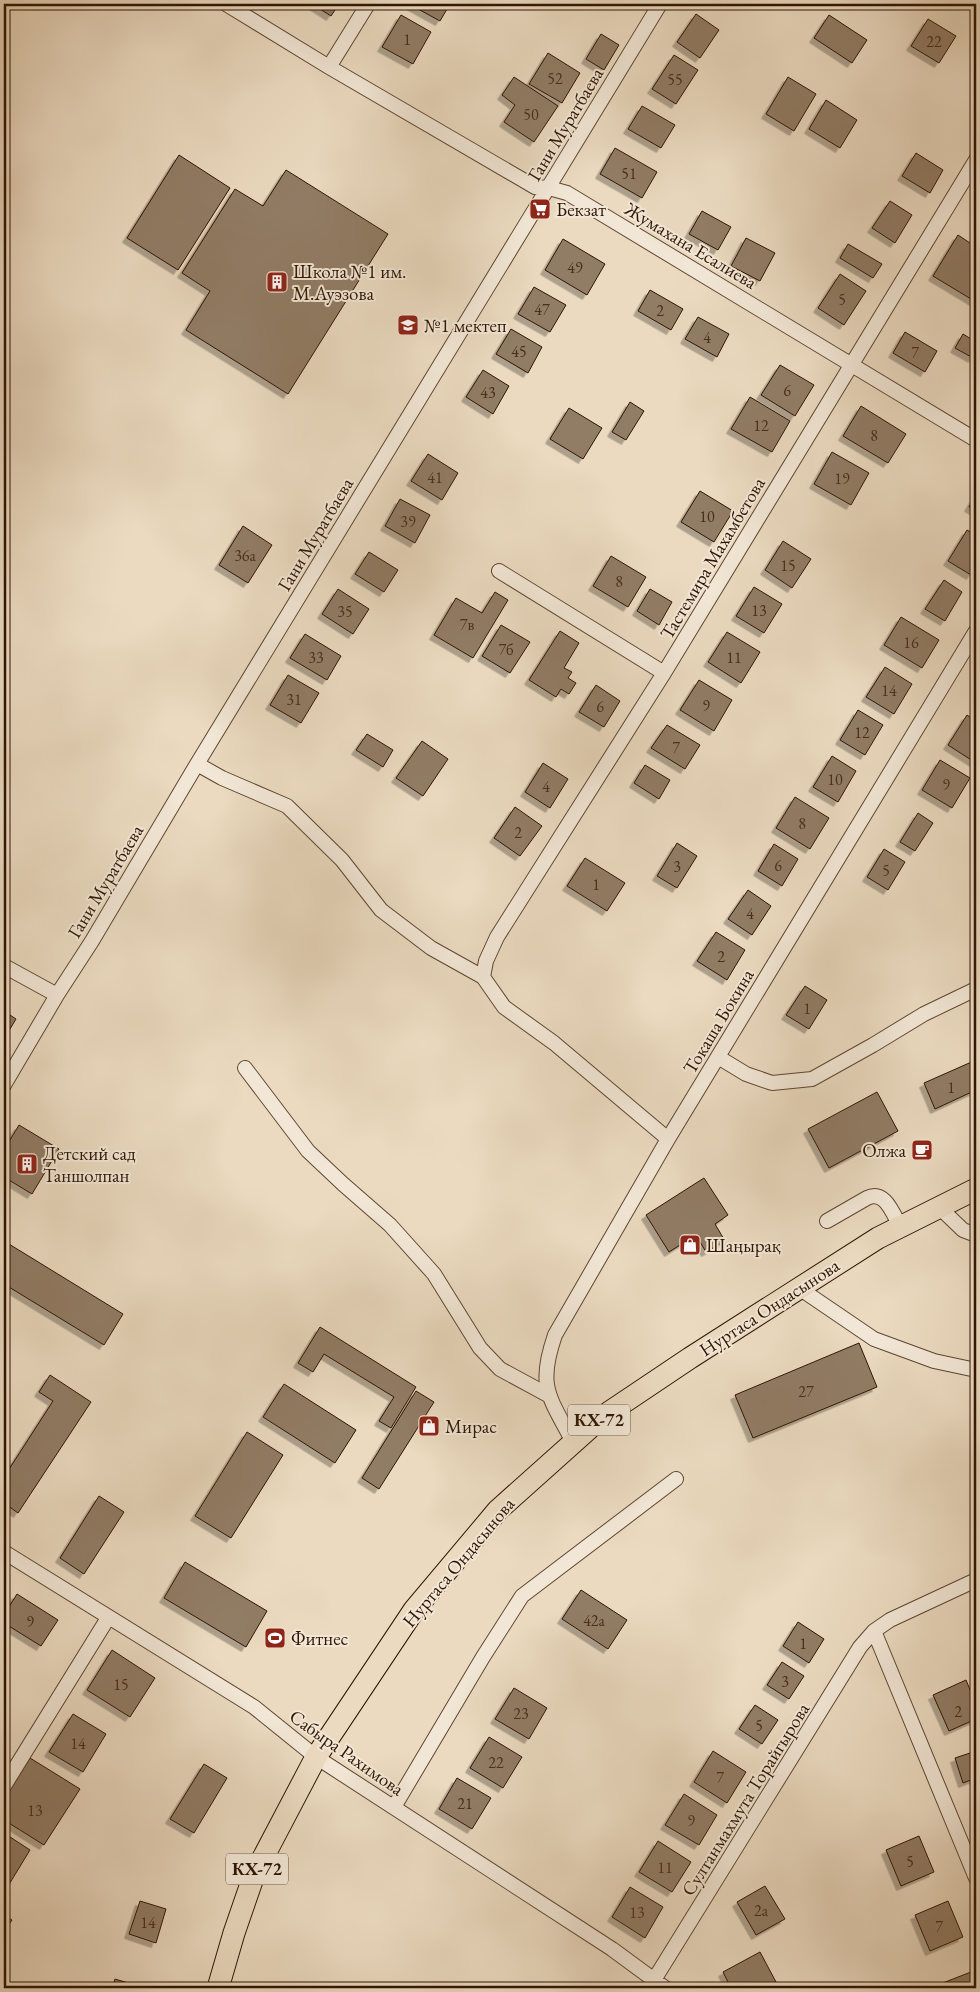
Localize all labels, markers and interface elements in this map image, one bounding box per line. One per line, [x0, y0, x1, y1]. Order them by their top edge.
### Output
house number: 1 [403, 29, 411, 50]
house number: 22 [926, 31, 942, 52]
street label: Гани Муратбаева [522, 63, 609, 185]
house number: 52 [547, 68, 563, 89]
house number: 55 [667, 69, 683, 90]
house number: 50 [523, 104, 539, 125]
house number: 51 [621, 163, 637, 184]
street label: Жумахана Есалиева [619, 196, 762, 295]
supermarket icon: Бекзат [528, 197, 552, 221]
place label: Бекзат [556, 197, 606, 222]
house number: 49 [567, 257, 583, 278]
place label: Школа №1 им. М.Ауэзова [293, 259, 406, 306]
building icon: Школа №1 им. М.Ауэзова [265, 270, 289, 294]
house number: 5 [838, 289, 846, 310]
house number: 47 [534, 299, 550, 320]
house number: 2 [656, 300, 664, 321]
school or university icon: №1 мектеп [396, 313, 420, 337]
place label: №1 мектеп [424, 313, 507, 338]
house number: 4 [703, 327, 711, 348]
house number: 45 [511, 341, 527, 362]
house number: 7 [911, 342, 919, 363]
house number: 6 [783, 380, 791, 401]
house number: 43 [480, 382, 496, 403]
house number: 12 [753, 415, 769, 436]
house number: 8 [870, 425, 878, 446]
house number: 41 [427, 467, 443, 488]
house number: 19 [834, 468, 850, 489]
street label: Тастемира Махамбетова [654, 472, 771, 644]
street label: Гани Муратбаева [272, 473, 359, 595]
house number: 10 [699, 506, 715, 527]
house number: 39 [400, 511, 416, 532]
house number: 36а [234, 545, 256, 566]
house number: 15 [780, 555, 796, 576]
house number: 8 [615, 571, 623, 592]
house number: 13 [751, 600, 767, 621]
house number: 35 [337, 601, 353, 622]
house number: 7в [460, 614, 474, 635]
house number: 16 [903, 632, 919, 653]
house number: 7б [498, 639, 514, 660]
house number: 33 [308, 647, 324, 668]
house number: 11 [726, 647, 742, 668]
house number: 14 [881, 680, 897, 701]
house number: 31 [286, 689, 302, 710]
house number: 9 [702, 695, 710, 716]
house number: 6 [596, 696, 604, 717]
house number: 12 [854, 722, 870, 743]
house number: 7 [672, 737, 680, 758]
house number: 10 [827, 769, 843, 790]
house number: 9 [942, 774, 950, 795]
house number: 4 [542, 776, 550, 797]
house number: 8 [798, 813, 806, 834]
street label: Гани Муратбаева [62, 820, 149, 942]
house number: 2 [514, 822, 522, 843]
house number: 6 [774, 855, 782, 876]
house number: 3 [673, 856, 681, 877]
house number: 5 [882, 860, 890, 881]
house number: 1 [592, 874, 600, 895]
house number: 4 [746, 903, 754, 924]
house number: 2 [717, 946, 725, 967]
street label: Токаша Бокина [677, 964, 760, 1078]
house number: 1 [803, 998, 811, 1019]
house number: 1 [947, 1077, 955, 1098]
place label: Олжа [862, 1138, 906, 1163]
cafe icon: Олжа [910, 1138, 934, 1162]
place label: Детский сад Таншолпан [43, 1141, 136, 1188]
building icon: Детский сад Таншолпан [15, 1152, 39, 1176]
shop icon: Шаңырақ [678, 1233, 702, 1257]
place label: Шаңырақ [706, 1233, 781, 1258]
street label: Нуртаса Ондасынова [694, 1252, 845, 1362]
house number: 27 [798, 1381, 814, 1402]
road number: КХ-72 [568, 1404, 630, 1436]
shop icon: Мирас [417, 1414, 441, 1438]
place label: Мирас [445, 1414, 497, 1439]
street label: Нуртаса Ондасынова [397, 1492, 520, 1633]
house number: 42а [583, 1610, 605, 1631]
house number: 9 [26, 1611, 34, 1632]
sports icon: Фитнес [263, 1626, 287, 1650]
place label: Фитнес [291, 1626, 348, 1651]
house number: 1 [799, 1633, 807, 1654]
house number: 3 [781, 1671, 789, 1692]
house number: 15 [113, 1674, 129, 1695]
street label: Султанмахмута Торайгырова [676, 1698, 815, 1901]
house number: 2 [954, 1701, 962, 1722]
house number: 23 [513, 1703, 529, 1724]
street label: Сабыра Рахимова [284, 1704, 409, 1801]
house number: 5 [755, 1715, 763, 1736]
house number: 14 [70, 1733, 86, 1754]
house number: 22 [488, 1752, 504, 1773]
house number: 7 [716, 1767, 724, 1788]
house number: 21 [457, 1793, 473, 1814]
house number: 13 [27, 1800, 43, 1821]
house number: 9 [687, 1810, 695, 1831]
house number: 5 [906, 1851, 914, 1872]
road number: КХ-72 [226, 1854, 288, 1885]
house number: 11 [657, 1857, 673, 1878]
house number: 2а [754, 1900, 769, 1921]
house number: 13 [629, 1902, 645, 1923]
house number: 14 [140, 1912, 156, 1933]
house number: 7 [935, 1916, 943, 1937]

